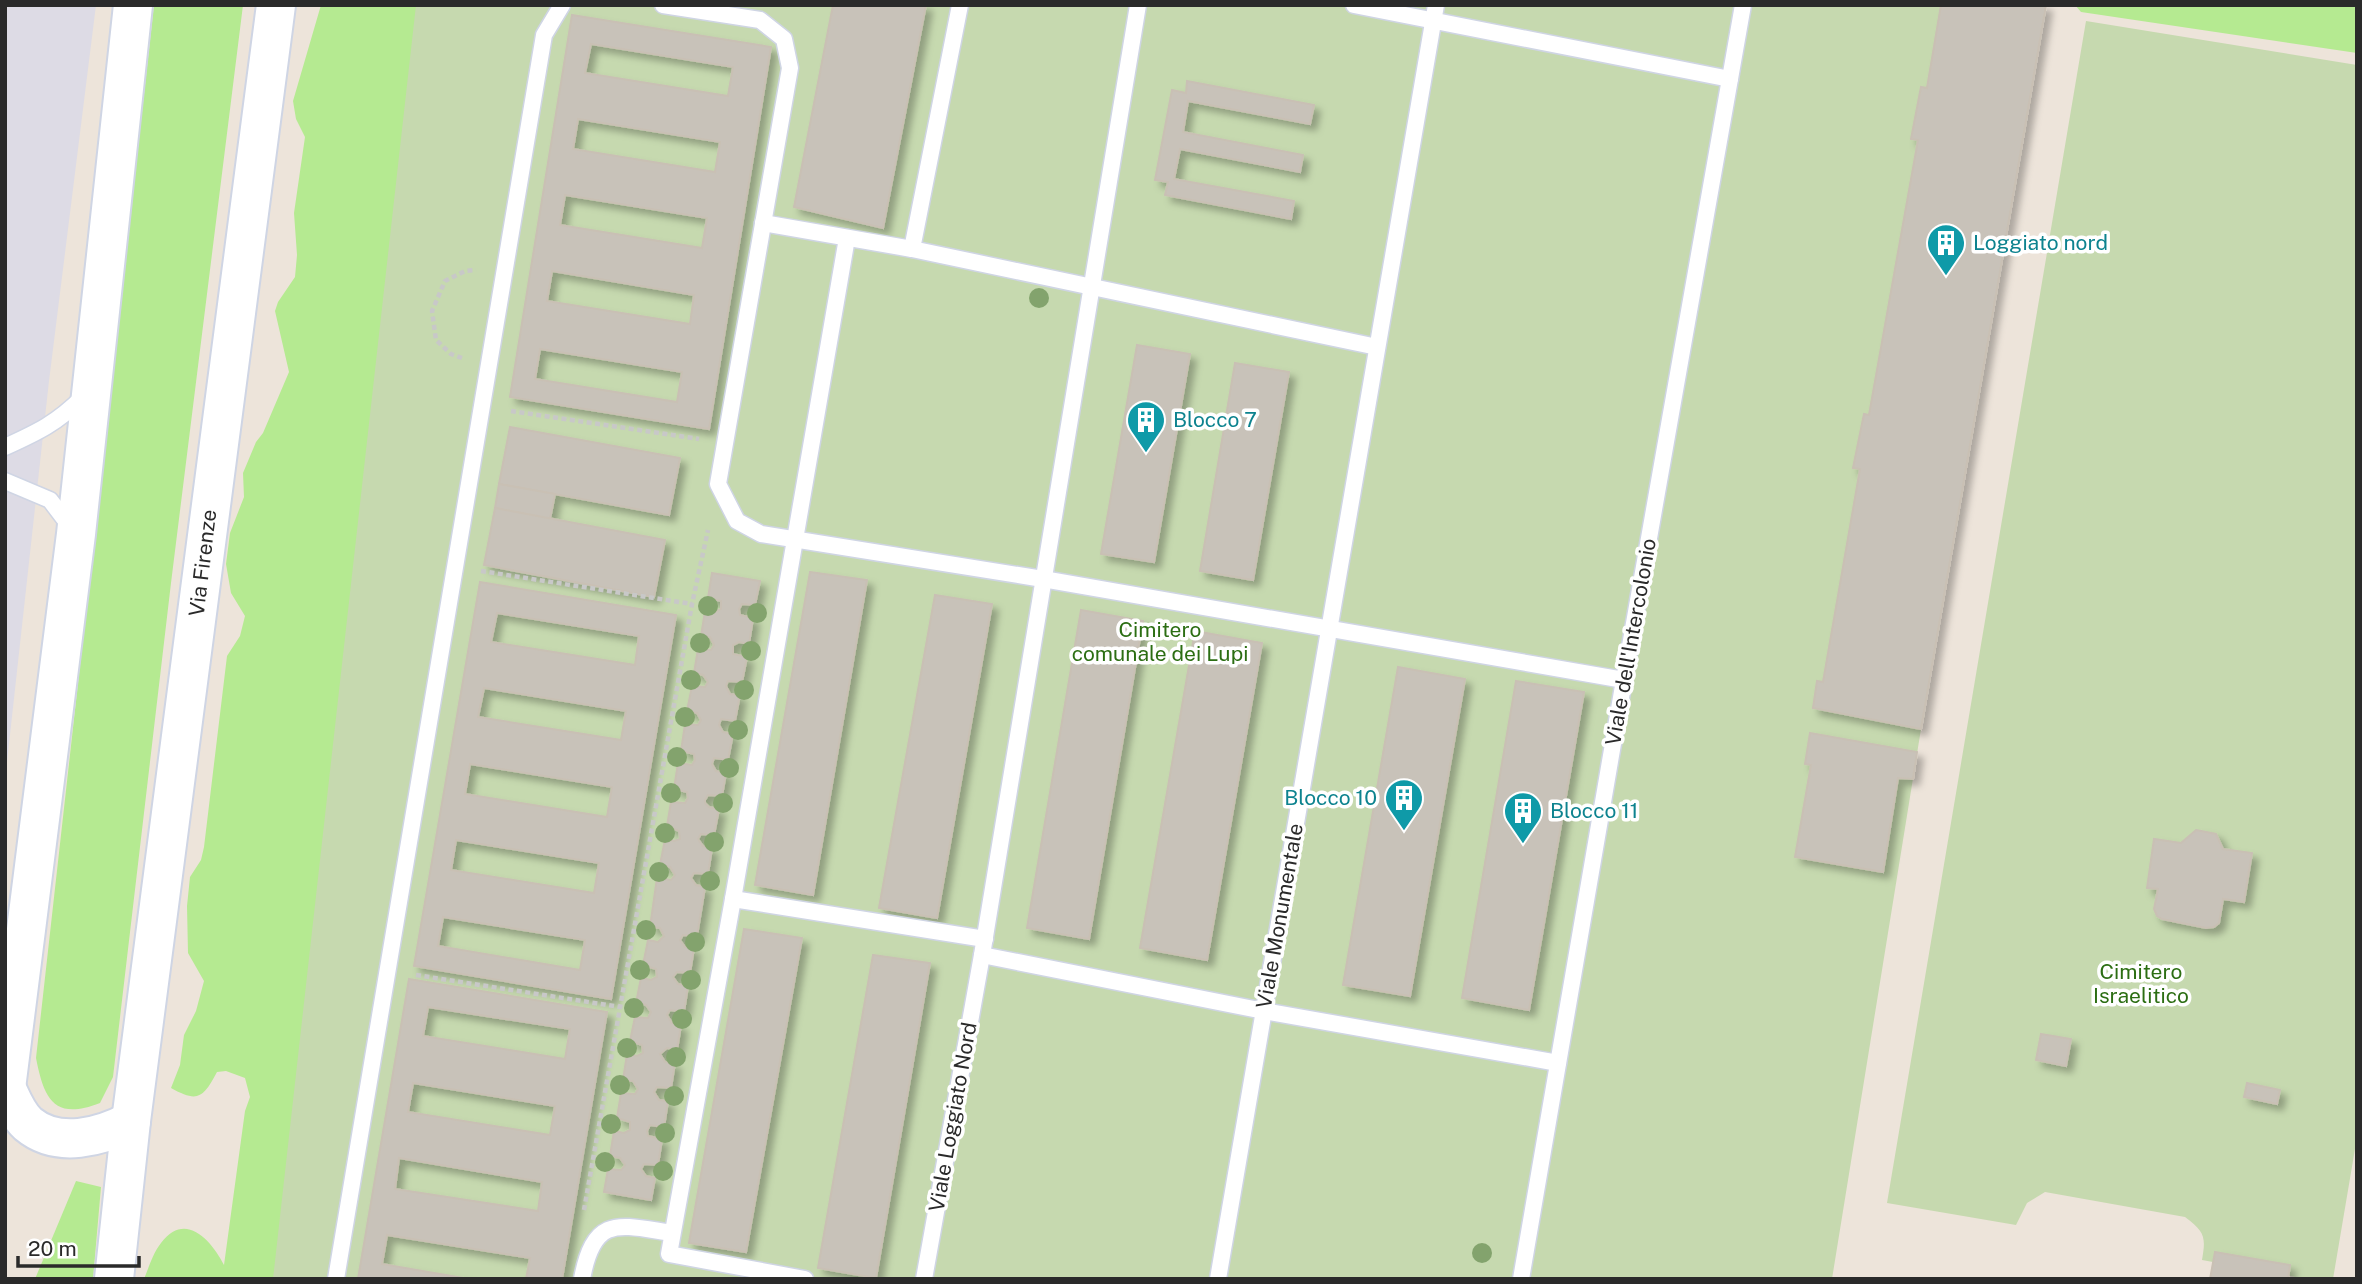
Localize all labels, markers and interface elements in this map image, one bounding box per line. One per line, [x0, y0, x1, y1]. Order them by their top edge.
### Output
building icon: Loggiato nord [1925, 222, 1967, 277]
place label: Loggiato nord [1973, 230, 2108, 255]
building icon: Blocco 7 [1125, 399, 1167, 454]
place label: Blocco 7 [1173, 407, 1257, 432]
street label: Via Firenze [184, 508, 221, 618]
street label: Viale dell'Intercolonio [1600, 536, 1661, 747]
park label: Cimitero comunale dei Lupi [1072, 617, 1248, 666]
building icon: Blocco 10 [1383, 777, 1425, 832]
place label: Blocco 10 [1284, 785, 1377, 810]
building icon: Blocco 11 [1502, 790, 1544, 845]
place label: Blocco 11 [1550, 798, 1638, 823]
street label: Viale Monumentale [1251, 821, 1308, 1010]
park label: Cimitero Israelitico [2093, 959, 2189, 1008]
street label: Viale Loggiato Nord [924, 1020, 982, 1214]
scale bar [18, 1224, 138, 1268]
text: 20 m [28, 1236, 77, 1261]

